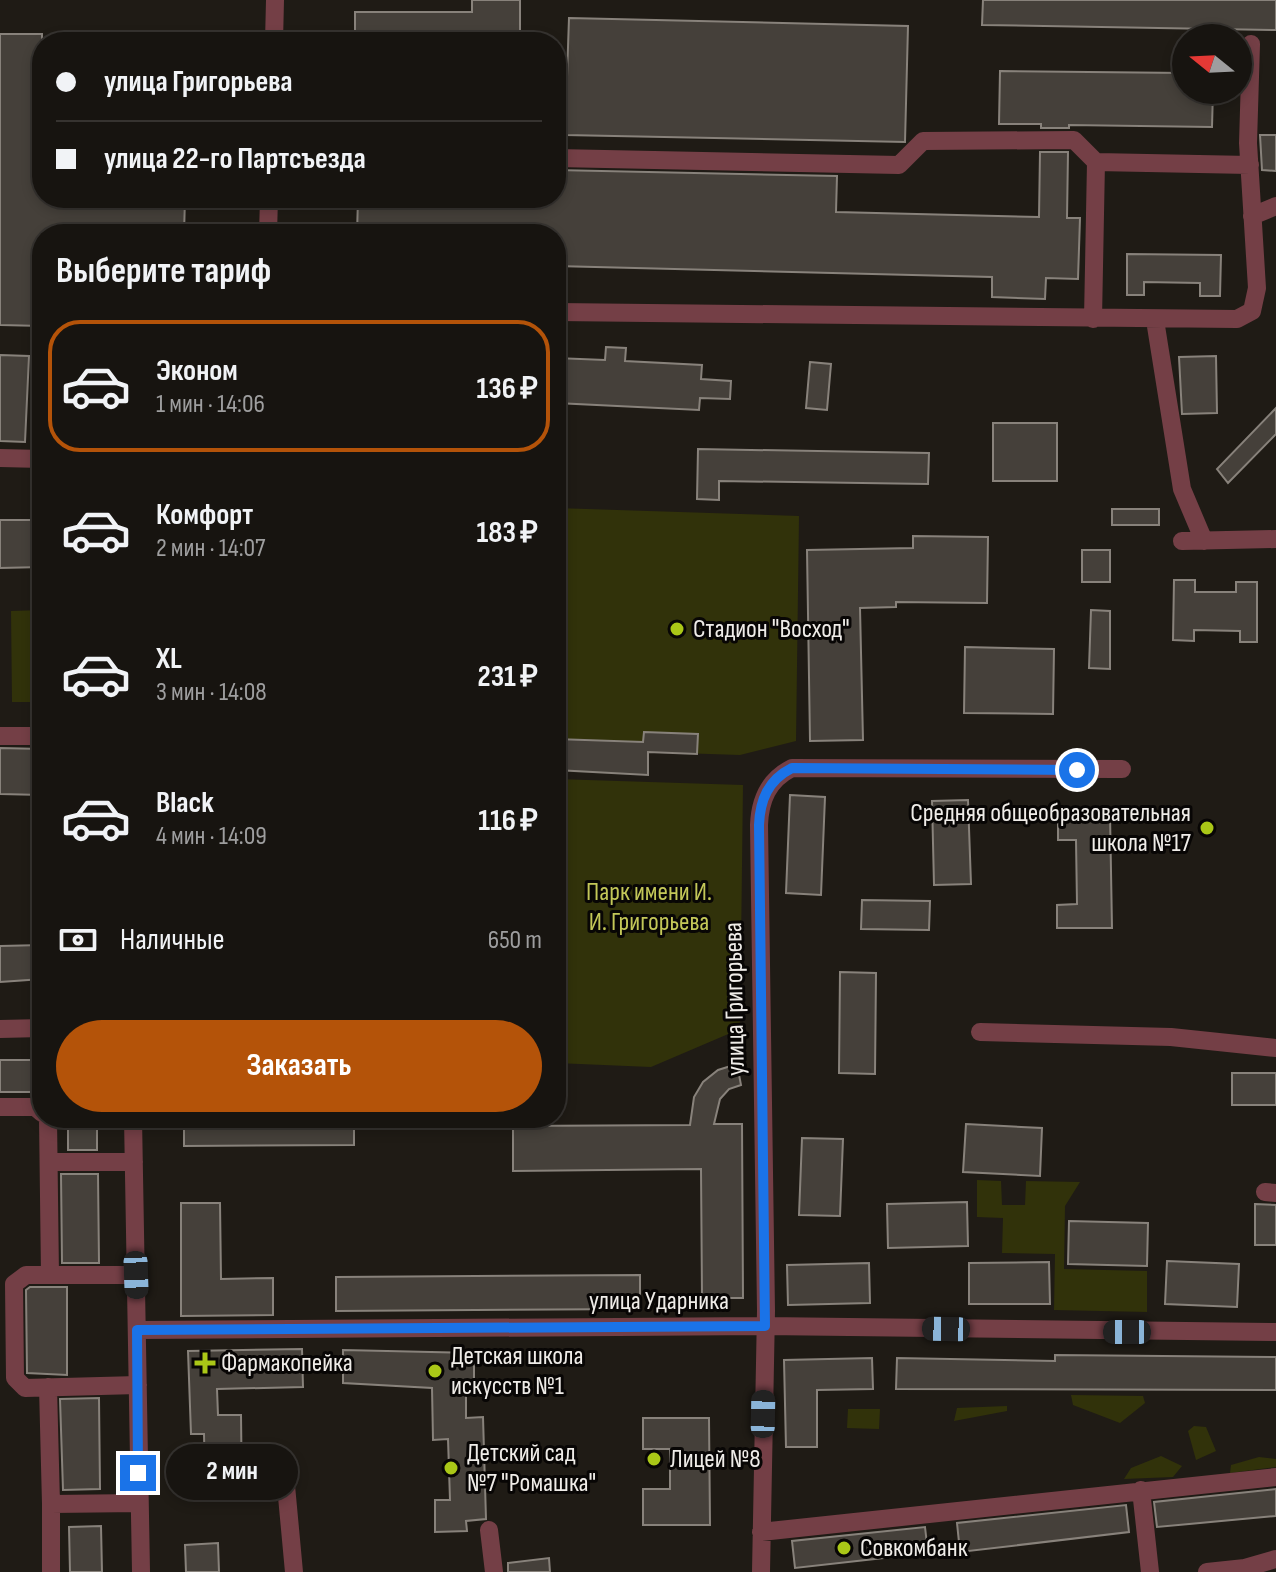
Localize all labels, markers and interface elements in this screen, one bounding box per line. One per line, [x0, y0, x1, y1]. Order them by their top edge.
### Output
north arrow [1172, 24, 1252, 104]
map controls [1172, 24, 1252, 104]
text: улица Григорьева [104, 64, 293, 100]
text: улица 22-го Партсъезда [104, 141, 366, 177]
text: Выберите тариф [56, 250, 271, 293]
icon: car [60, 350, 132, 422]
text: Эконом [156, 353, 238, 389]
text: 136 ₽ [477, 371, 538, 407]
text: 1 мин · 14:06 [156, 389, 265, 420]
icon: car [60, 494, 132, 566]
text: Комфорт [156, 497, 253, 533]
text: 183 ₽ [477, 515, 538, 551]
text: 2 мин · 14:07 [156, 533, 266, 564]
place label: Стадион "Восход" [693, 614, 850, 645]
marker: Стадион "Восход" [668, 620, 686, 638]
icon: car [60, 638, 132, 710]
text: XL [156, 641, 182, 677]
text: 231 ₽ [477, 659, 538, 695]
text: 3 мин · 14:08 [156, 677, 267, 708]
route start [1059, 752, 1095, 788]
icon: car [60, 782, 132, 854]
text: Black [156, 785, 214, 821]
place label: Средняя общеобразовательная школа №17 [910, 798, 1192, 859]
text: 116 ₽ [478, 803, 538, 839]
marker: Средняя общеобразовательная школа №17 [1198, 819, 1216, 837]
text: 4 мин · 14:09 [156, 821, 267, 852]
park label: Парк имени И. И. Григорьева [586, 877, 712, 938]
icon: cash [56, 918, 100, 962]
text: Наличные [120, 922, 225, 958]
street label: улица Григорьева [718, 922, 752, 1076]
text: 650 m [488, 925, 542, 956]
button: Заказать [56, 1020, 542, 1112]
car [123, 1251, 149, 1299]
street label: улица Ударника [589, 1286, 729, 1317]
car [922, 1317, 970, 1341]
car [1103, 1320, 1151, 1344]
place label: Детская школа искусств №1 [451, 1341, 584, 1402]
place label: Фармакопейка [221, 1348, 353, 1379]
marker: Фармакопейка [196, 1354, 214, 1372]
marker: Детская школа искусств №1 [426, 1362, 444, 1380]
car [751, 1390, 775, 1438]
place label: Детский сад №7 "Ромашка" [467, 1438, 596, 1499]
place label: Лицей №8 [670, 1444, 761, 1475]
callout: 2 мин [166, 1445, 298, 1501]
marker: Лицей №8 [645, 1450, 663, 1468]
route end [120, 1455, 156, 1491]
text: 2 мин [206, 1456, 258, 1487]
marker: Детский сад №7 "Ромашка" [442, 1459, 460, 1477]
place label: Совкомбанк [860, 1533, 968, 1564]
marker: Совкомбанк [835, 1539, 853, 1557]

